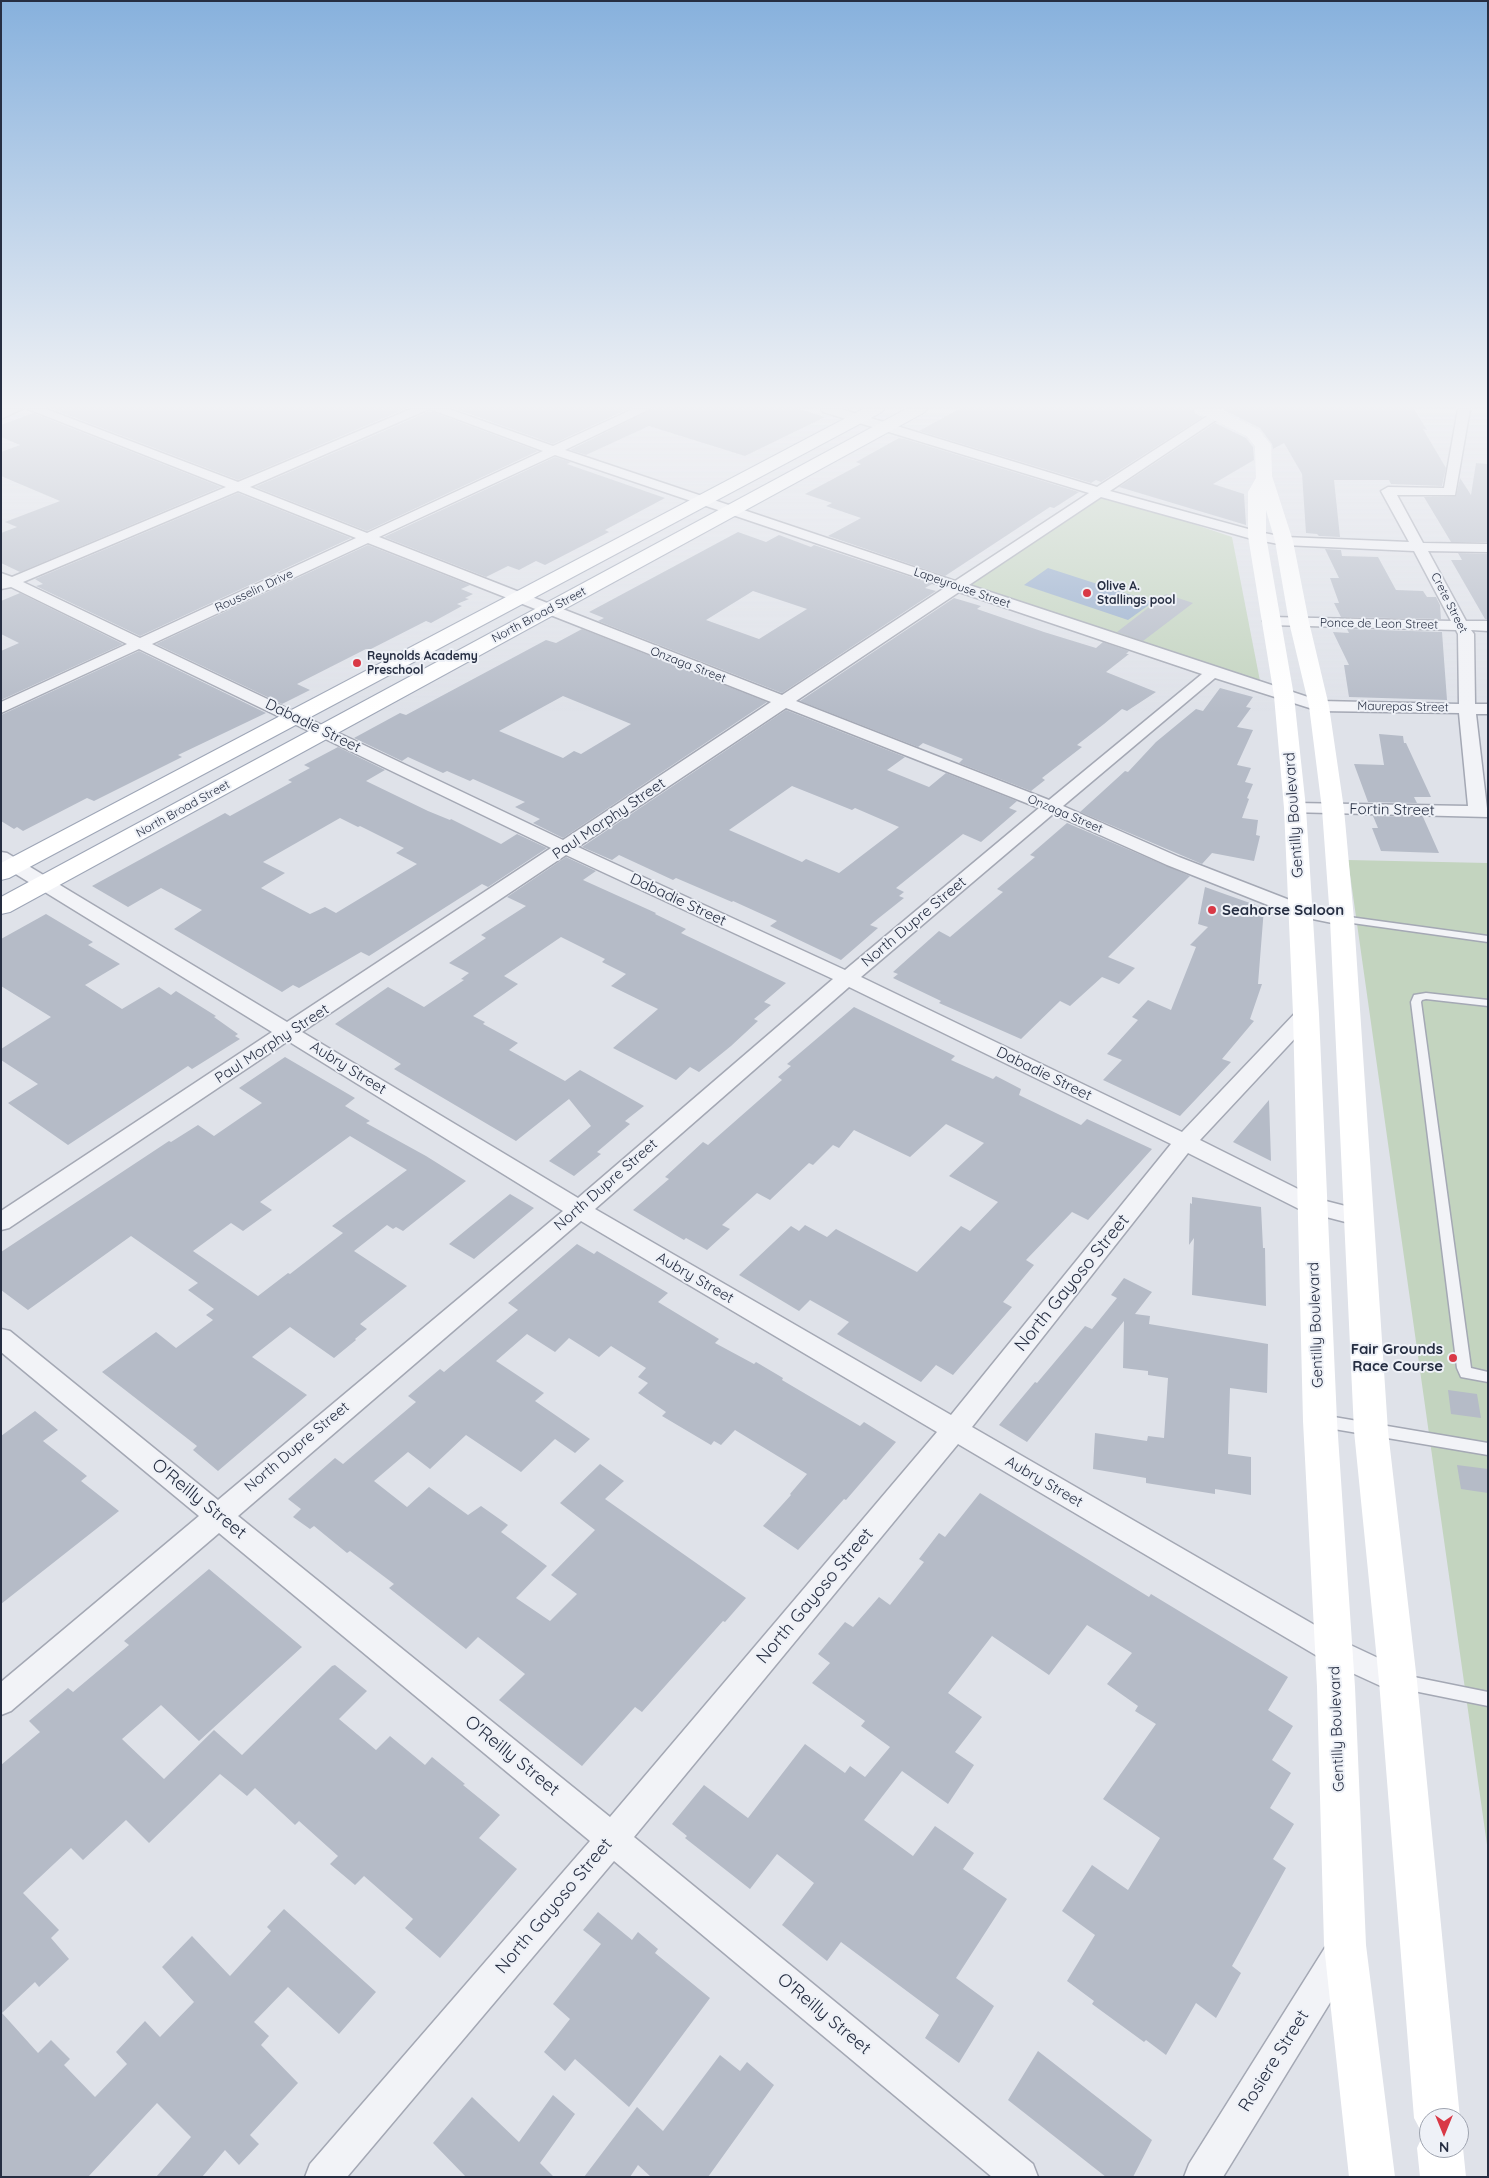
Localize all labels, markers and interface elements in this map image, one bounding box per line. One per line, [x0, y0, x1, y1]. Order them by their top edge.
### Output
street label: Lapeyrouse Street [912, 565, 1012, 611]
street label: Rousselin Drive [213, 567, 295, 615]
street label: Crete Street [1428, 570, 1470, 636]
place label: Olive A. Stallings pool [1097, 579, 1176, 607]
street label: North Broad Street [489, 584, 589, 646]
marker: Olive A. Stallings pool [1081, 587, 1093, 599]
street label: Ponce de Leon Street [1320, 616, 1438, 632]
street label: Onzaga Street [648, 644, 728, 686]
place label: Reynolds Academy Preschool [367, 649, 478, 677]
marker: Reynolds Academy Preschool [351, 657, 363, 669]
street label: Dabadie Street [262, 695, 364, 757]
street label: Maurepas Street [1357, 699, 1449, 715]
street label: Gentilly Boulevard [1281, 752, 1307, 878]
street label: Paul Morphy Street [549, 775, 669, 863]
street label: North Broad Street [134, 777, 232, 841]
street label: Onzaga Street [1025, 792, 1105, 836]
street label: Fortin Street [1349, 800, 1435, 820]
street label: Dabadie Street [627, 870, 729, 930]
street label: North Dupre Street [858, 873, 970, 971]
place label: Seahorse Saloon [1222, 901, 1344, 919]
marker: Seahorse Saloon [1206, 904, 1218, 916]
street label: Paul Morphy Street [212, 1000, 332, 1088]
street label: Aubry Street [307, 1037, 389, 1099]
street label: Dabadie Street [993, 1043, 1095, 1105]
street label: North Dupre Street [551, 1135, 661, 1235]
street label: North Gayoso Street [1010, 1210, 1134, 1356]
street label: Aubry Street [653, 1249, 737, 1307]
street label: Gentilly Boulevard [1305, 1262, 1327, 1388]
place label: Fair Grounds Race Course [1351, 1340, 1443, 1375]
marker: Fair Grounds Race Course [1447, 1352, 1459, 1364]
street label: North Dupre Street [241, 1398, 353, 1496]
street label: Aubry Street [1002, 1453, 1086, 1511]
street label: O'Reilly Street [147, 1454, 251, 1544]
street label: North Gayoso Street [752, 1524, 878, 1668]
street label: Gentilly Boulevard [1326, 1666, 1348, 1792]
street label: O'Reilly Street [460, 1711, 564, 1801]
street label: North Gayoso Street [491, 1834, 617, 1978]
street label: O'Reilly Street [773, 1969, 875, 2059]
street label: Rosiere Street [1234, 2006, 1314, 2116]
north arrow [1419, 2108, 1469, 2158]
text: N [1439, 2138, 1449, 2156]

